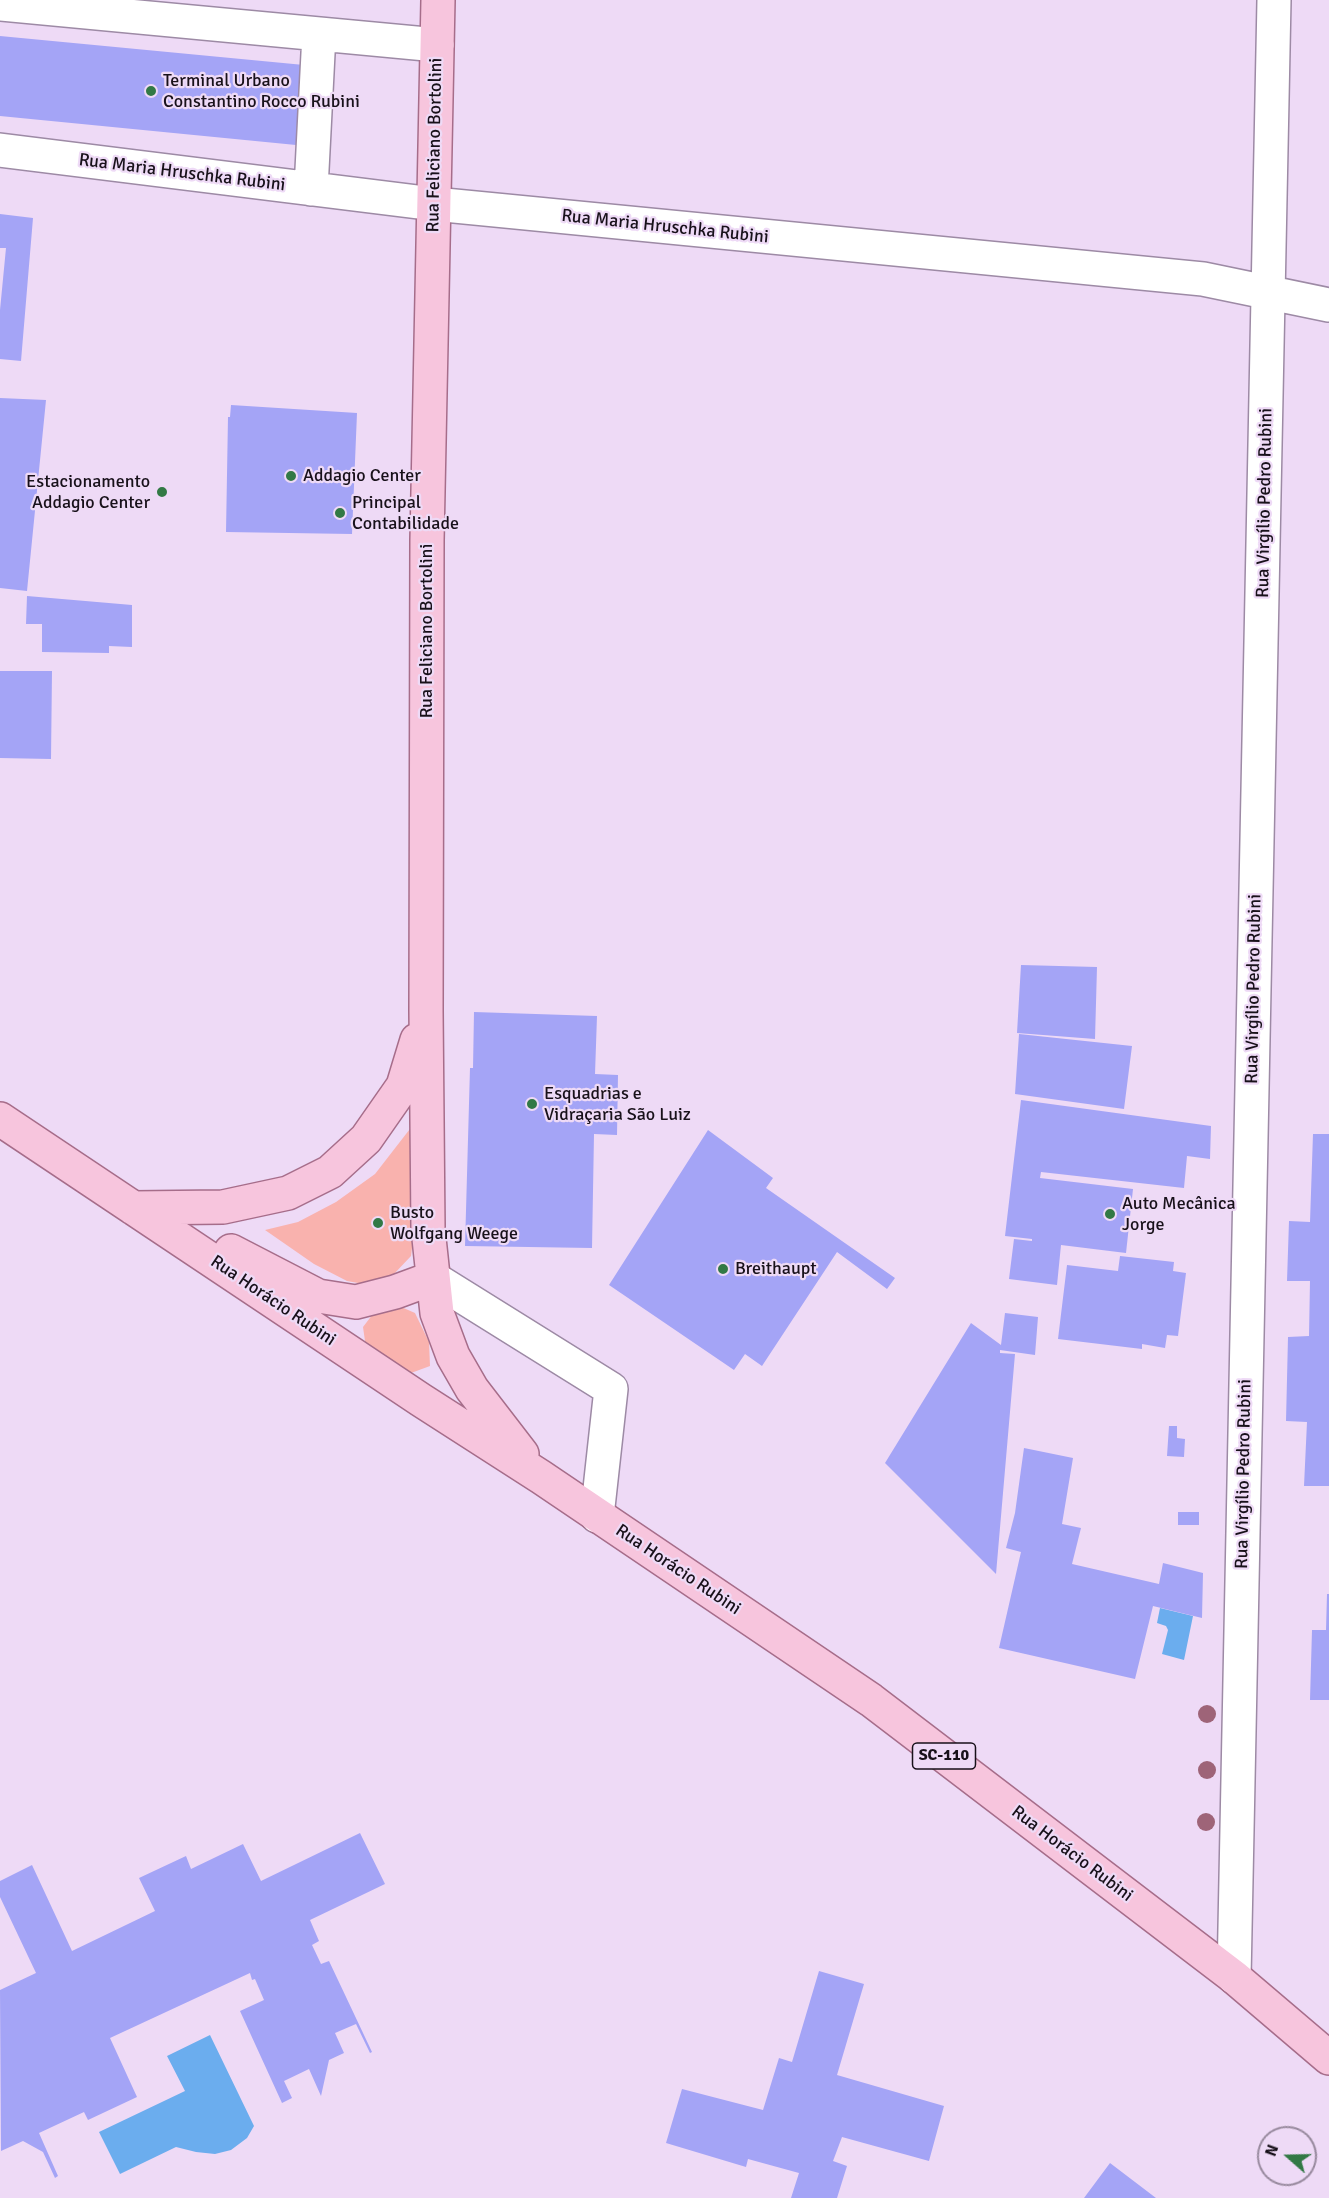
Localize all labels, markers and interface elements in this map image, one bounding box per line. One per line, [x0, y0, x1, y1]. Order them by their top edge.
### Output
street label: Rua Feliciano Bortolini [423, 58, 447, 232]
place label: Terminal Urbano Constantino Rocco Rubini [163, 70, 360, 112]
marker: Terminal Urbano Constantino Rocco Rubini [144, 84, 158, 98]
street label: Rua Maria Hruschka Rubini [77, 150, 287, 196]
street label: Rua Maria Hruschka Rubini [560, 205, 770, 249]
street label: Rua Virgílio Pedro Rubini [1253, 408, 1277, 598]
place label: Addagio Center [303, 465, 421, 487]
marker: Addagio Center [284, 469, 298, 483]
place label: Estacionamento Addagio Center [26, 471, 150, 514]
marker: Estacionamento Addagio Center [155, 485, 169, 499]
place label: Principal Contabilidade [352, 492, 459, 534]
marker: Principal Contabilidade [333, 506, 347, 520]
street label: Rua Feliciano Bortolini [416, 544, 438, 718]
street label: Rua Virgílio Pedro Rubini [1242, 894, 1266, 1084]
place label: Esquadrias e Vidraçaria São Luiz [544, 1083, 691, 1126]
marker: Esquadrias e Vidraçaria São Luiz [525, 1097, 539, 1111]
place label: Auto Mecânica Jorge [1122, 1193, 1236, 1236]
place label: Busto Wolfgang Weege [390, 1202, 518, 1244]
marker: Auto Mecânica Jorge [1103, 1207, 1117, 1221]
marker: Busto Wolfgang Weege [371, 1216, 385, 1230]
street label: Rua Horácio Rubini [206, 1251, 340, 1351]
place label: Breithaupt [735, 1258, 817, 1280]
marker: Breithaupt [716, 1262, 730, 1276]
street label: Rua Virgílio Pedro Rubini [1232, 1379, 1256, 1569]
street label: Rua Horácio Rubini [611, 1520, 745, 1620]
road number: SC-110 [912, 1743, 976, 1769]
street label: Rua Horácio Rubini [1007, 1801, 1137, 1907]
north arrow [1257, 2126, 1317, 2186]
text: N [1261, 2142, 1283, 2159]

